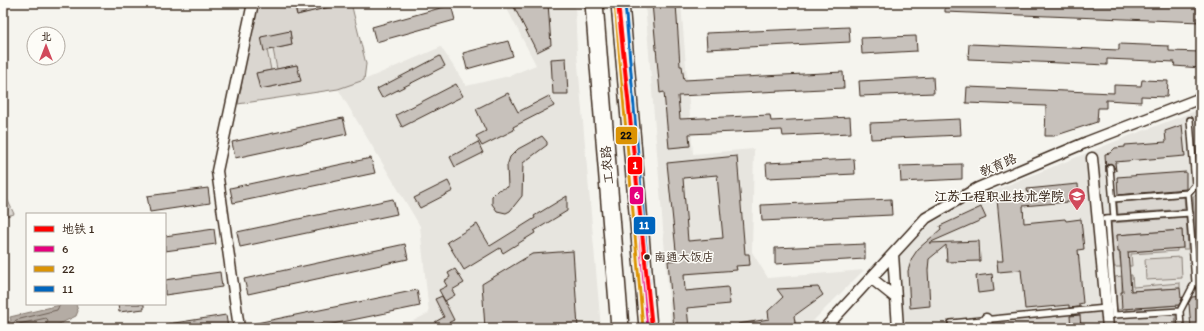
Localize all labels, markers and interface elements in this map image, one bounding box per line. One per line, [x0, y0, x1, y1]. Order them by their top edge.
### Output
north arrow [26, 26, 66, 66]
text: 北 [41, 30, 52, 43]
line badge: 22 [615, 126, 638, 145]
text: 22 [620, 129, 632, 142]
street label: 工农路 [598, 145, 616, 185]
street label: 教育路 [977, 150, 1019, 180]
line badge: 1 [627, 156, 643, 175]
text: 1 [632, 159, 638, 172]
line badge: 6 [629, 186, 644, 205]
school or university icon: 江苏工程职业技术学院 [1067, 186, 1087, 211]
text: 6 [634, 189, 640, 202]
place label: 江苏工程职业技术学院 [934, 189, 1064, 204]
legend [26, 213, 166, 305]
line badge: 11 [633, 216, 656, 235]
text: 11 [639, 219, 650, 232]
text: 地铁 1 [62, 222, 95, 236]
text: 6 [62, 242, 68, 256]
place label: 南通大饭店 [654, 250, 714, 264]
marker: 南通大饭店 [642, 252, 652, 262]
text: 22 [62, 262, 75, 276]
text: 11 [62, 282, 74, 296]

